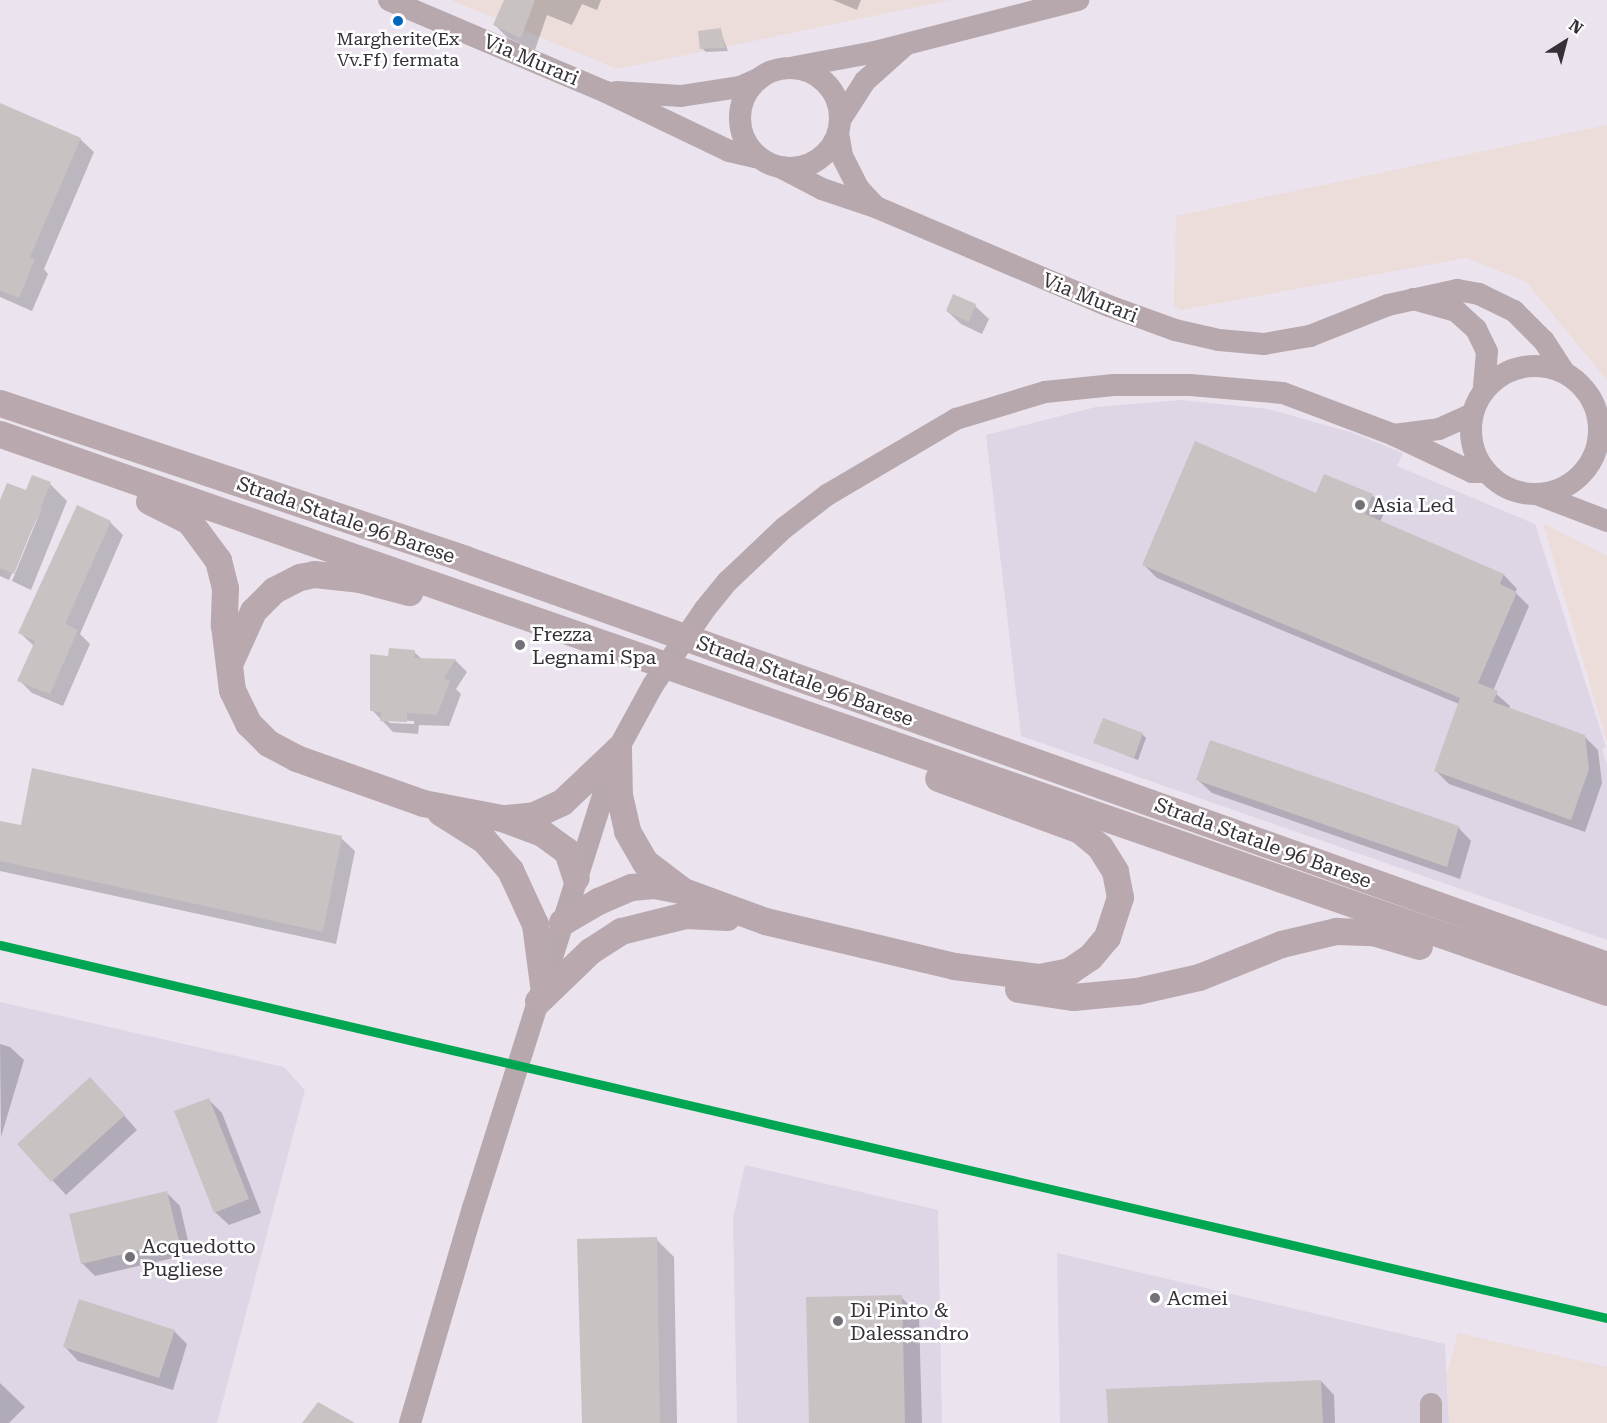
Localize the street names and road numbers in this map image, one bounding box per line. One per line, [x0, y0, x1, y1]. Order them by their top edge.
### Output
street label: Via Murari [480, 29, 582, 91]
street label: Via Murari [1039, 268, 1141, 328]
street label: Strada Statale 96 Barese [234, 471, 458, 569]
street label: Strada Statale 96 Barese [693, 631, 917, 731]
street label: Strada Statale 96 Barese [1151, 793, 1375, 893]

